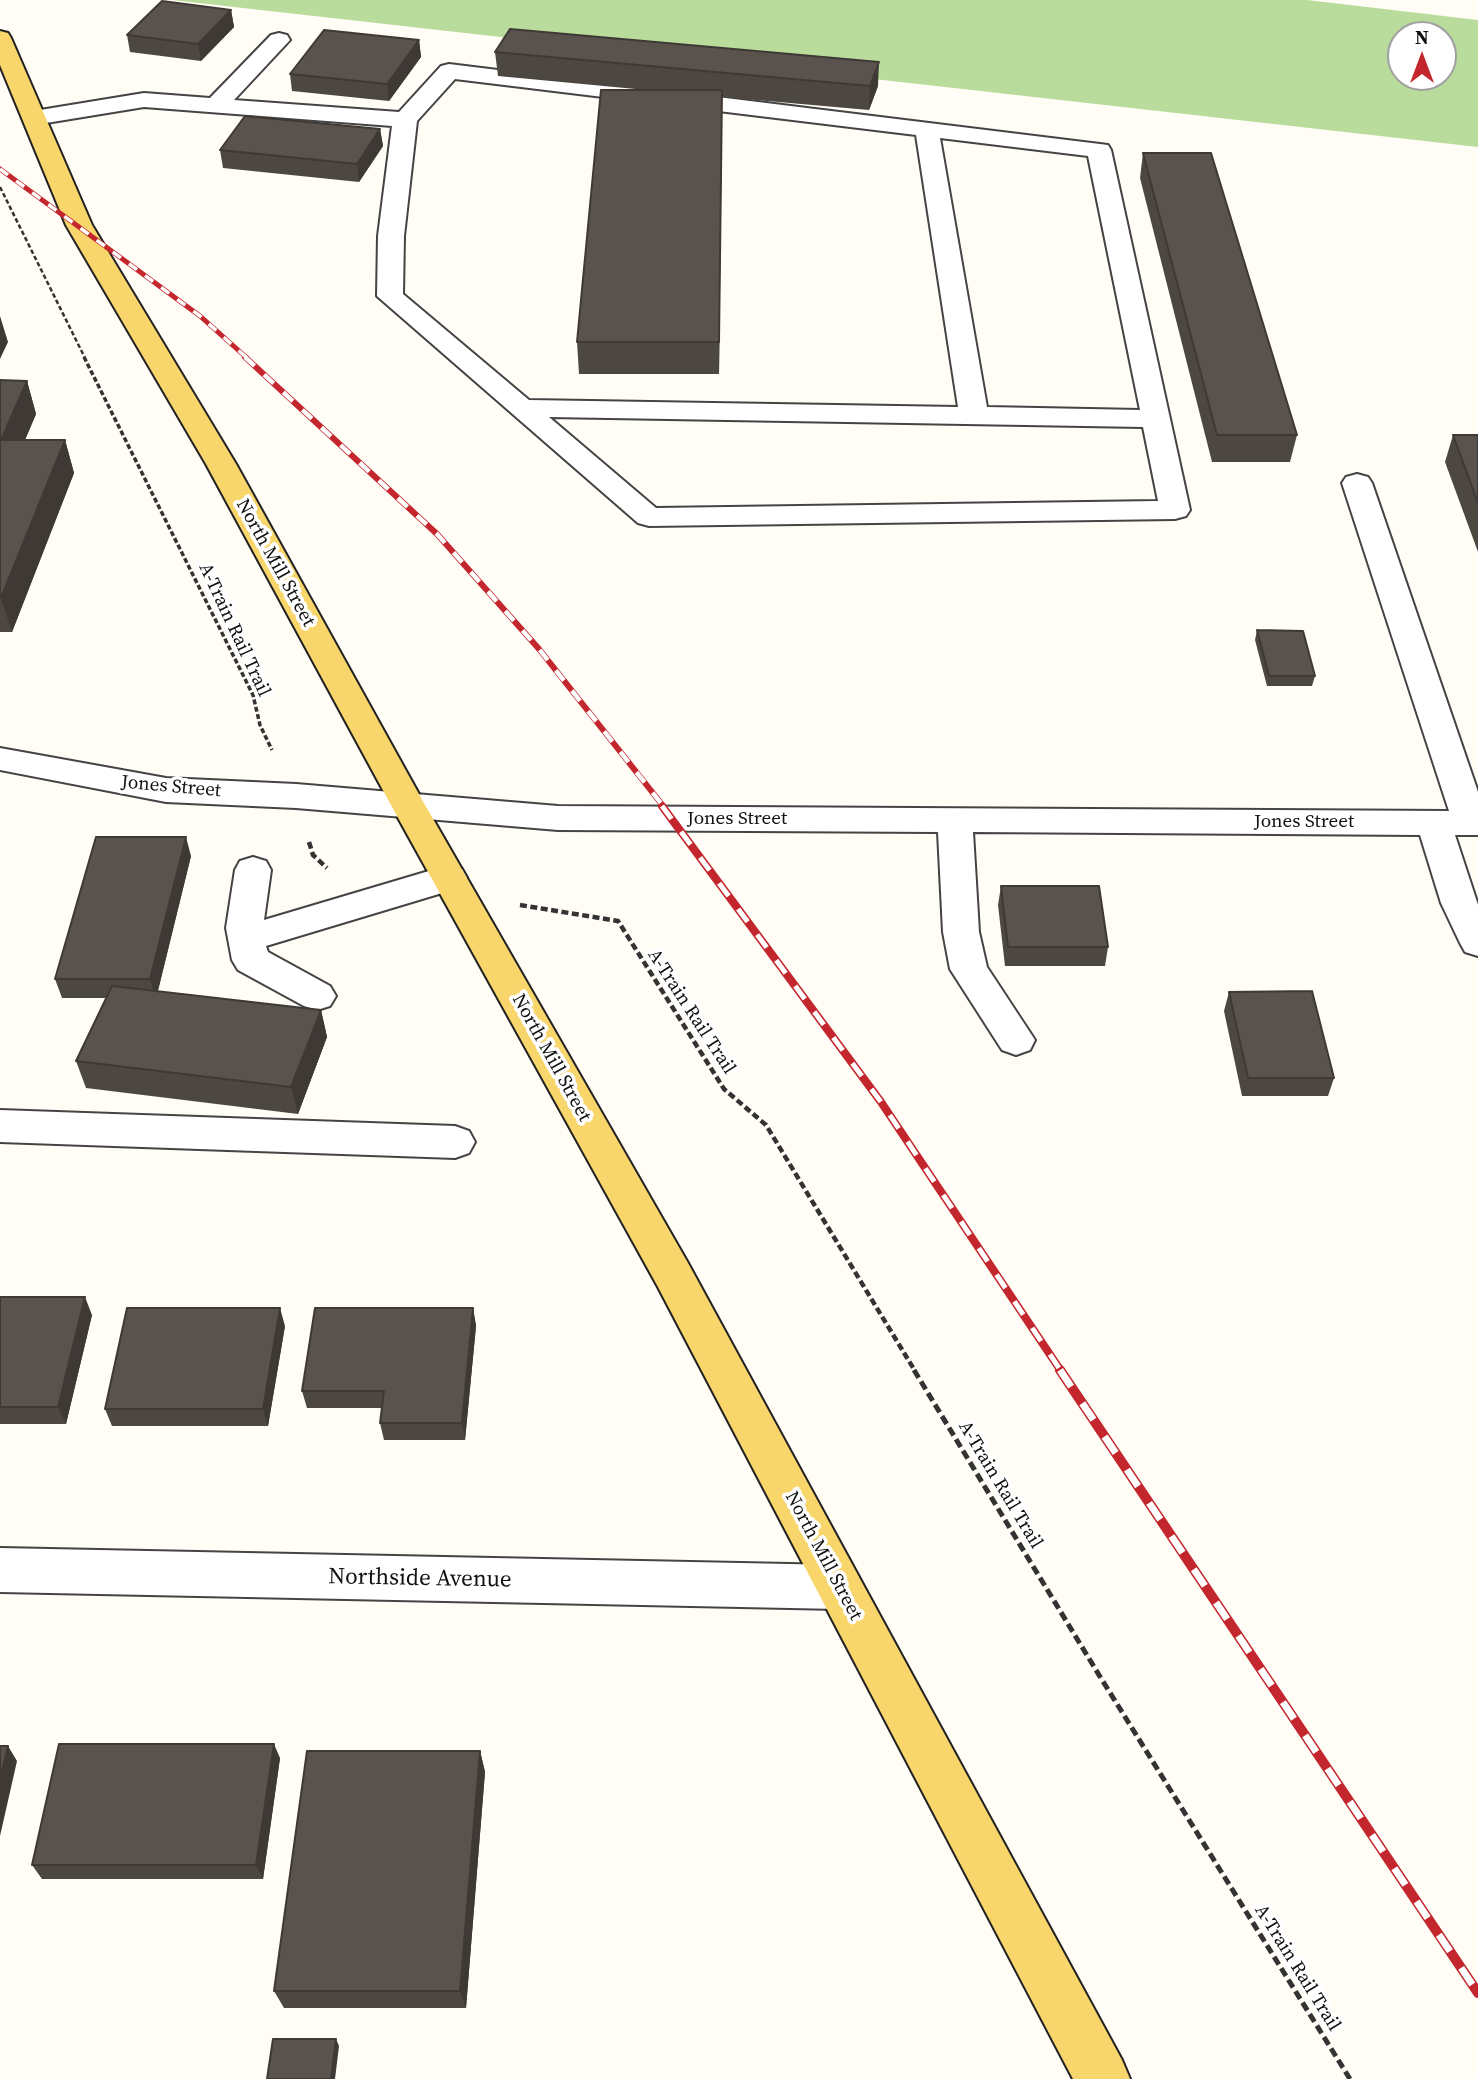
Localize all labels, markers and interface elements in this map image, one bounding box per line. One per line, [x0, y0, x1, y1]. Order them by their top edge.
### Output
north arrow [1387, 21, 1457, 91]
text: N [1415, 24, 1429, 50]
street label: North Mill Street [231, 495, 319, 631]
street label: A-Train Rail Trail [193, 560, 275, 700]
street label: Jones Street [120, 771, 222, 803]
street label: Jones Street [687, 808, 787, 830]
street label: Jones Street [1254, 811, 1354, 833]
street label: A-Train Rail Trail [642, 945, 740, 1079]
street label: North Mill Street [507, 990, 595, 1126]
street label: A-Train Rail Trail [953, 1417, 1047, 1553]
street label: North Mill Street [780, 1488, 866, 1624]
street label: Northside Avenue [328, 1564, 512, 1594]
street label: A-Train Rail Trail [1249, 1901, 1345, 2035]

